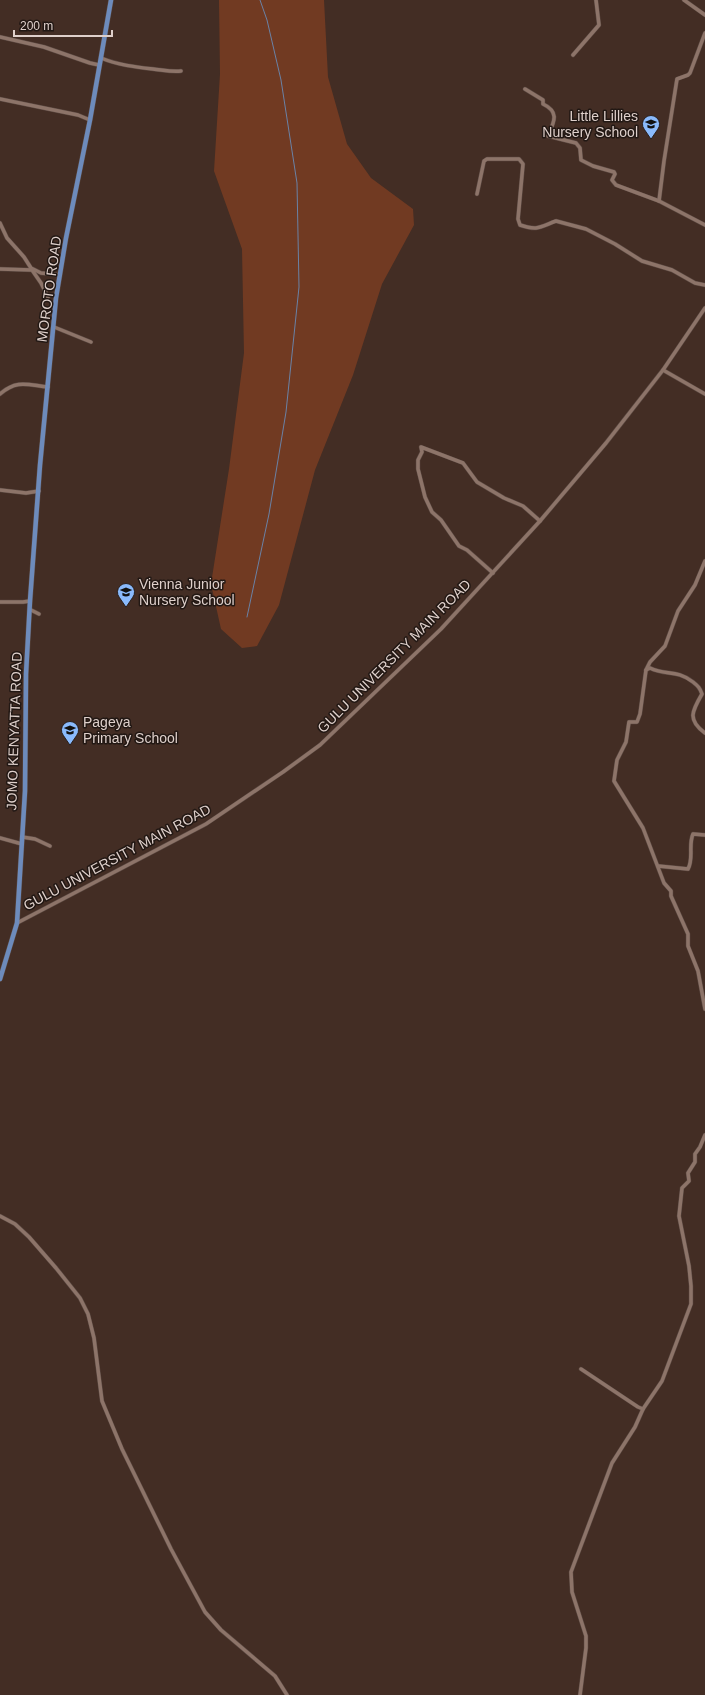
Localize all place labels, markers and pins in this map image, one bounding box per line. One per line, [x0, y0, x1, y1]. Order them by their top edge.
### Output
place label: Little Lillies Nursery School [542, 108, 638, 140]
school or university icon: Little Lillies Nursery School [641, 114, 661, 139]
place label: Vienna Junior Nursery School [139, 576, 235, 608]
school or university icon: Vienna Junior Nursery School [116, 582, 136, 607]
place label: Pageya Primary School [83, 714, 178, 746]
school or university icon: Pageya Primary School [60, 720, 80, 745]

